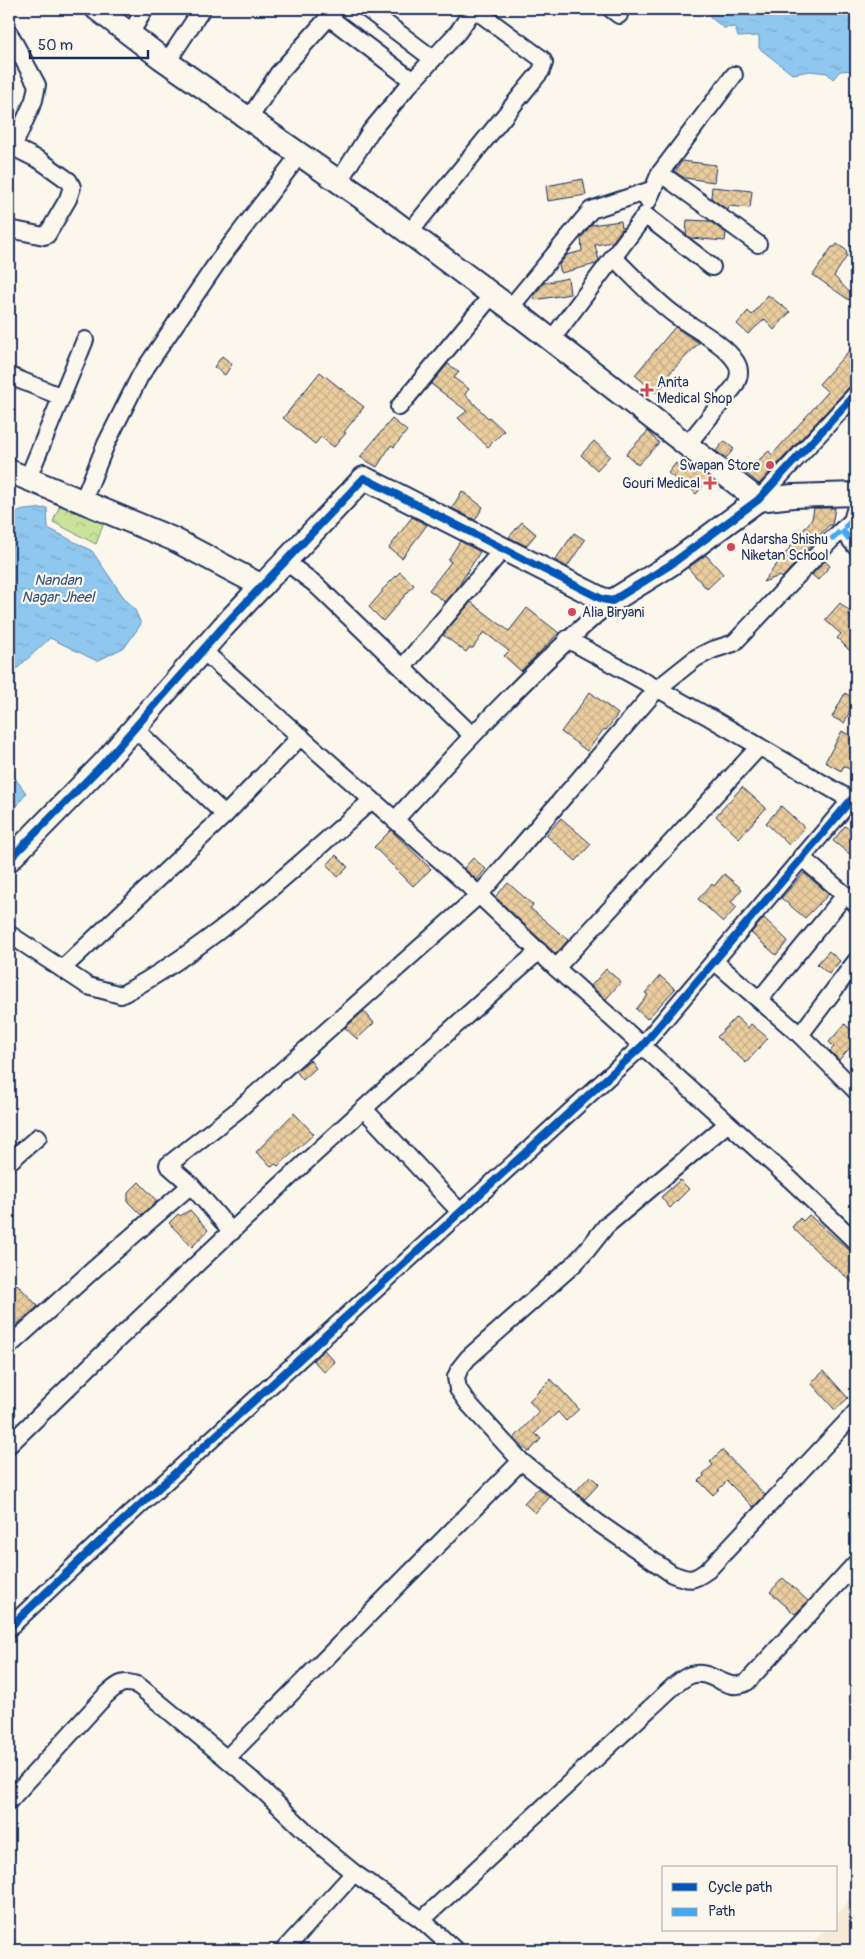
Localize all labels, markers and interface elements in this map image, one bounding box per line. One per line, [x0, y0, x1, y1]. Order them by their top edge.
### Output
scale bar [30, 28, 148, 60]
text: 50 m [38, 36, 73, 55]
place label: Anita Medical Shop [657, 374, 733, 407]
marker: Anita Medical Shop [641, 384, 653, 396]
place label: Swapan Store [679, 457, 760, 474]
marker: Swapan Store [764, 459, 776, 471]
place label: Gouri Medical [622, 475, 700, 492]
marker: Gouri Medical [704, 477, 716, 489]
place label: Adarsha Shishu Niketan School [741, 531, 829, 564]
marker: Adarsha Shishu Niketan School [725, 541, 737, 553]
water label: Nandan Nagar Jheel [22, 571, 96, 607]
place label: Alia Biryani [582, 604, 645, 621]
marker: Alia Biryani [566, 606, 578, 618]
legend [662, 1866, 838, 1932]
text: Cycle path [708, 1878, 772, 1897]
text: Path [708, 1902, 735, 1921]

